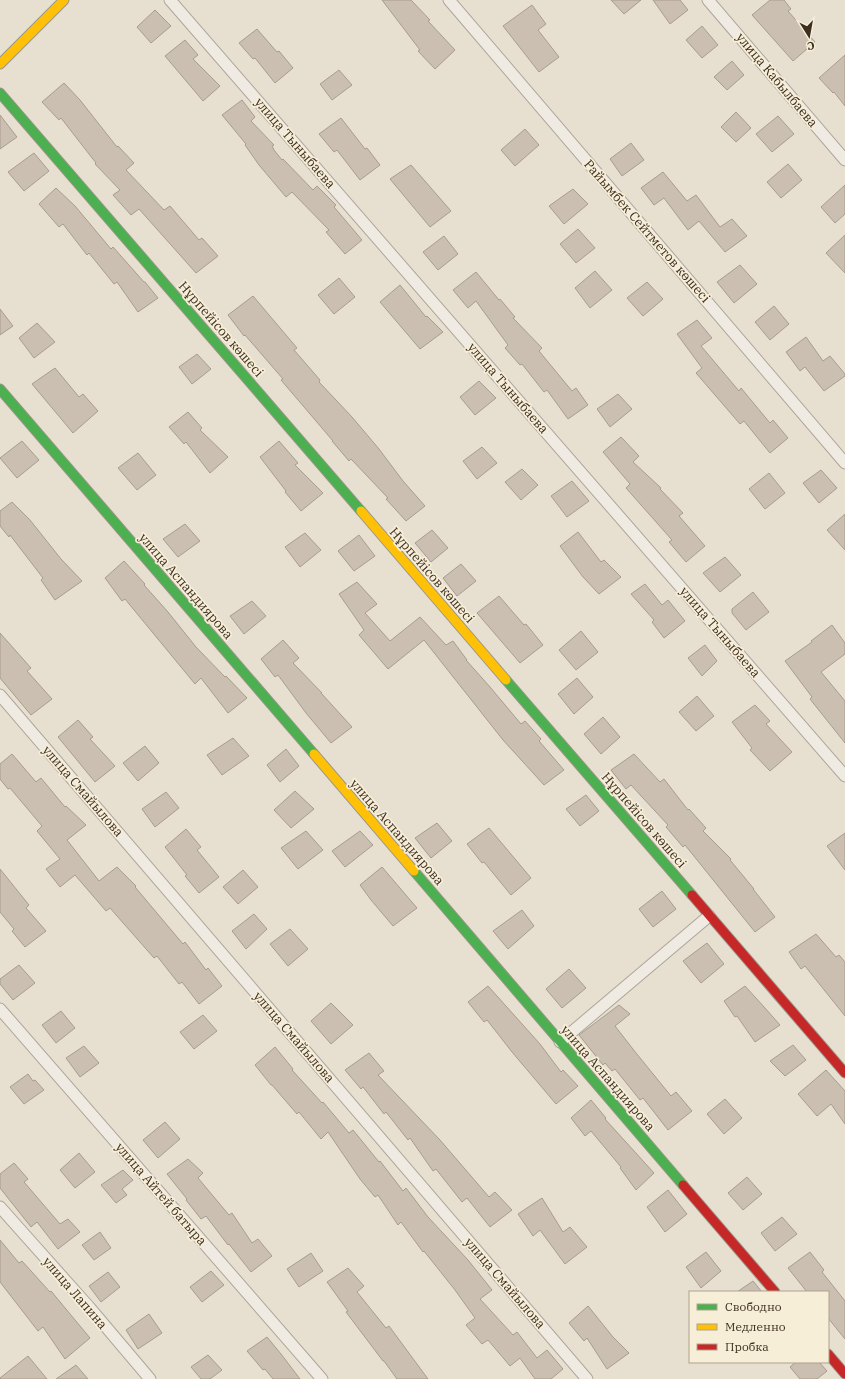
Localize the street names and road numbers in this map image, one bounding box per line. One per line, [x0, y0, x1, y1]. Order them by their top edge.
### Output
street label: улица Кабылбаева [732, 29, 822, 131]
street label: улица Тыныбаева [251, 94, 339, 192]
street label: Райымбек Сейтметов көшесі [580, 156, 714, 306]
street label: Нұрпейісов көшесі [175, 278, 267, 380]
street label: улица Тыныбаева [464, 339, 552, 437]
street label: Нұрпейісов көшесі [386, 524, 478, 626]
street label: улица Аспандиярова [135, 529, 237, 643]
street label: улица Тыныбаева [676, 583, 764, 681]
street label: улица Смайылова [39, 742, 127, 840]
street label: Нұрпейісов көшесі [598, 769, 690, 871]
street label: улица Аспандиярова [346, 775, 448, 889]
street label: улица Смайылова [250, 988, 338, 1086]
street label: улица Аспандиярова [557, 1021, 659, 1135]
street label: улица Айтей батыра [112, 1139, 210, 1249]
street label: улица Смайылова [461, 1234, 549, 1332]
street label: улица Лапина [39, 1253, 111, 1333]

